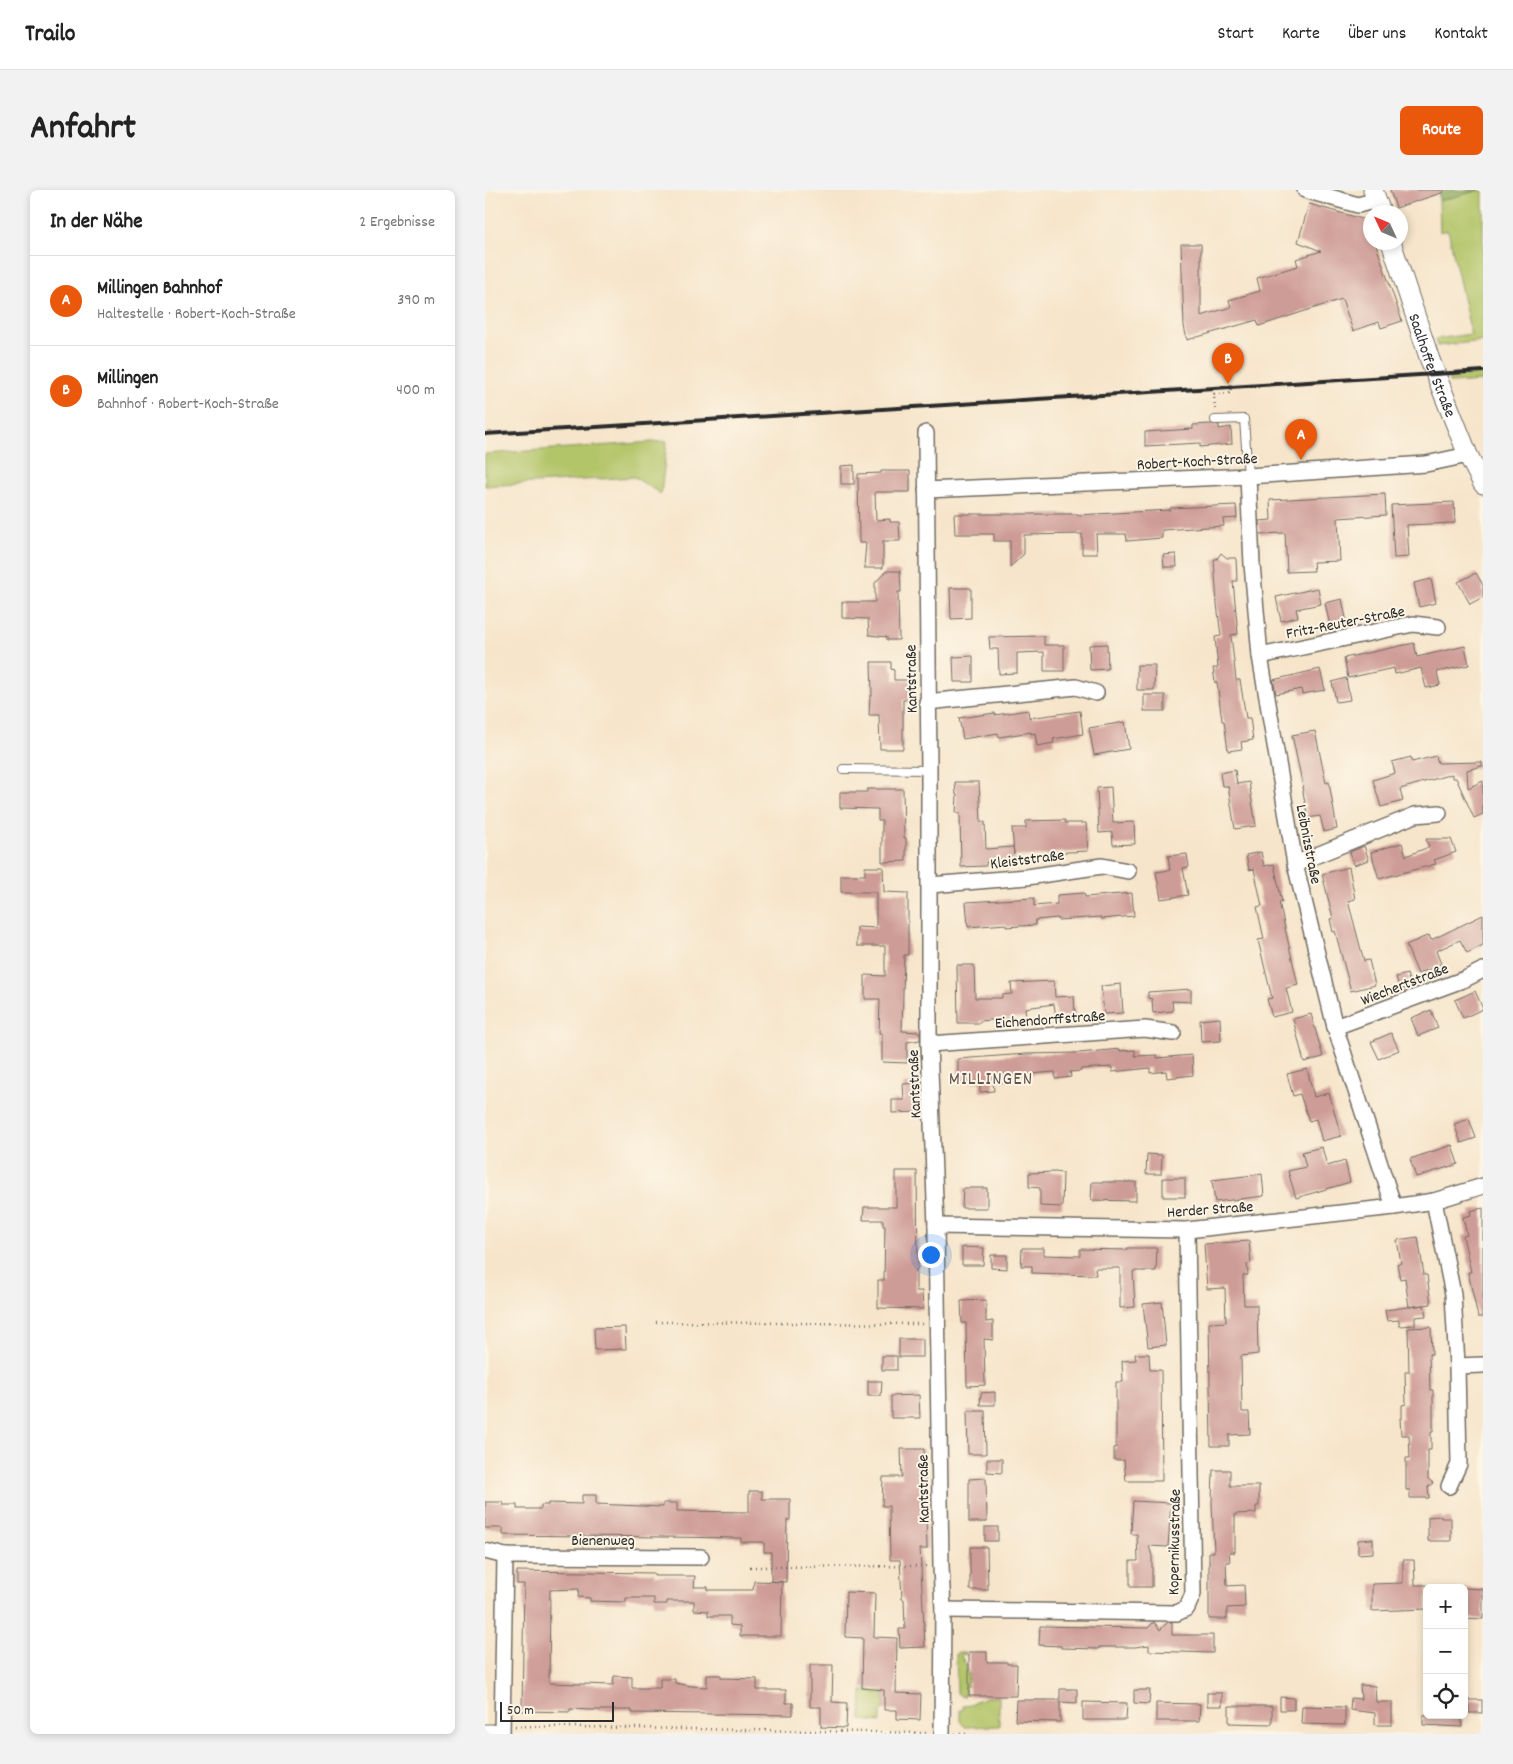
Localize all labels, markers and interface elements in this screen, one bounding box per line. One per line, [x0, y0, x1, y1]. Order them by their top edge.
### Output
text: Trailo [25, 18, 76, 52]
text: Start [1218, 22, 1254, 47]
text: Karte [1282, 22, 1320, 47]
text: Über uns [1348, 22, 1406, 47]
text: Kontakt [1434, 22, 1488, 47]
text: Anfahrt [30, 105, 136, 155]
button: Route [1400, 106, 1483, 155]
north arrow [1363, 205, 1408, 250]
text: In der Nähe [50, 208, 142, 238]
text: 2 Ergebnisse [359, 211, 435, 234]
text: Millingen Bahnhof [97, 276, 222, 303]
text: A [62, 289, 70, 312]
text: 390 m [397, 289, 435, 312]
text: Haltestelle · Robert-Koch-Straße [97, 303, 296, 326]
street label: Saalhoffer Straße [1401, 311, 1461, 421]
pin: B [1212, 343, 1244, 384]
text: Millingen [97, 366, 158, 393]
text: B [62, 379, 70, 402]
text: 400 m [396, 379, 435, 402]
text: Bahnhof · Robert-Koch-Straße [97, 393, 279, 416]
pin: A [1285, 419, 1317, 460]
street label: Robert-Koch-Straße [1136, 448, 1258, 477]
street label: Fritz-Reuter-Straße [1284, 601, 1407, 646]
street label: Kantstraße [900, 644, 925, 714]
street label: Leibnizstraße [1289, 803, 1327, 886]
street label: Kleiststraße [989, 845, 1066, 876]
street label: Wiechertstraße [1358, 958, 1452, 1013]
street label: Eichendorffstraße [994, 1005, 1106, 1036]
street label: Kantstraße [903, 1049, 928, 1119]
district label: MILLINGEN [949, 1067, 1033, 1094]
street label: Herder Straße [1166, 1196, 1254, 1225]
your location [918, 1242, 944, 1268]
street label: Kantstraße [912, 1454, 937, 1524]
street label: Kopernikusstraße [1163, 1489, 1188, 1595]
street label: Bienenweg [571, 1530, 635, 1553]
map controls [1423, 1584, 1468, 1719]
button: + [1423, 1584, 1468, 1629]
button: − [1423, 1629, 1468, 1674]
button: locate [1423, 1674, 1468, 1719]
scale bar [500, 1699, 614, 1722]
text: 50 m [507, 1701, 534, 1721]

